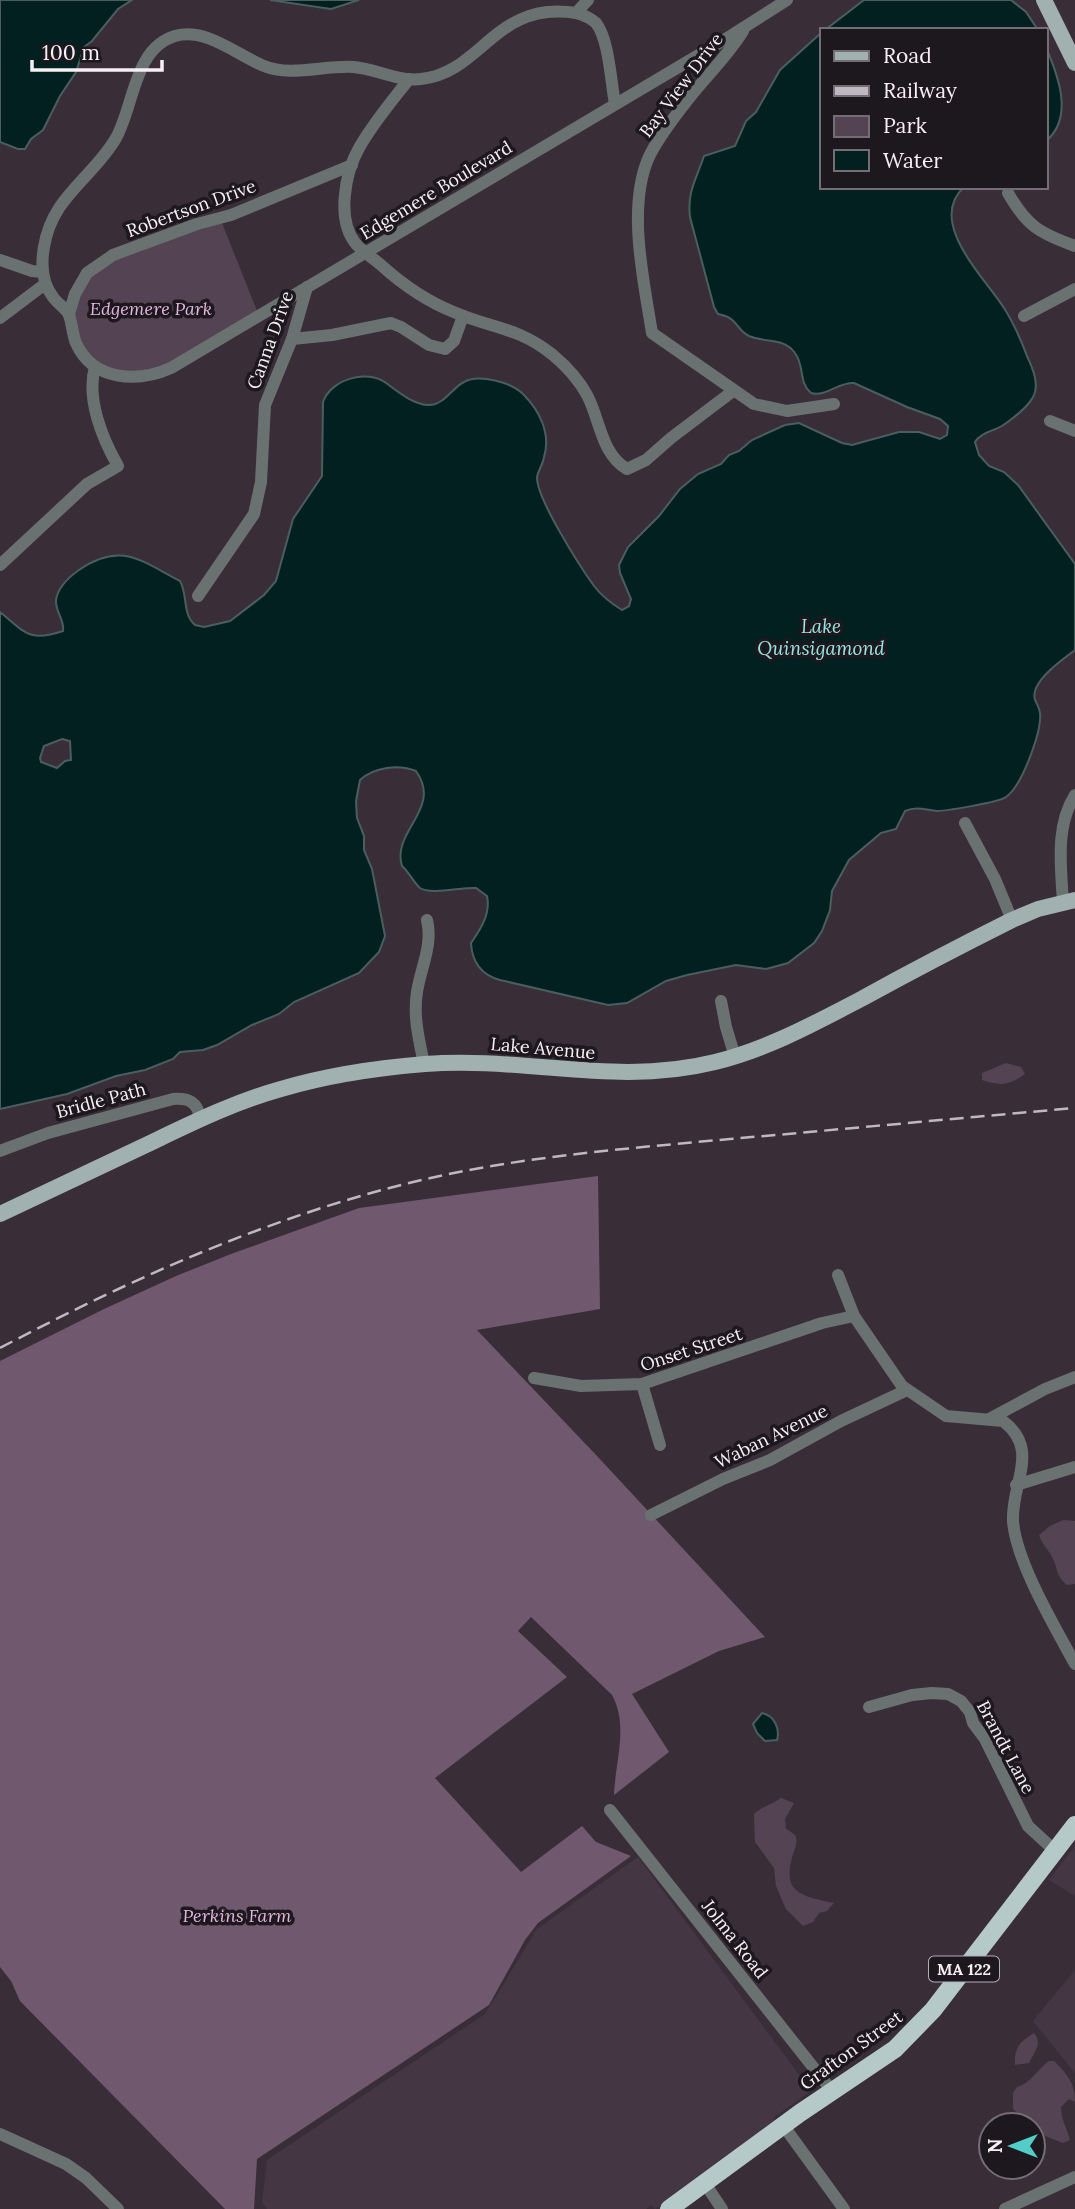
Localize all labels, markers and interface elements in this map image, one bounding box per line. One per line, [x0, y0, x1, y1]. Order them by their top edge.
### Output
scale bar [32, 28, 161, 72]
street label: Bay View Drive [634, 28, 728, 142]
legend [820, 28, 1047, 189]
text: 100 m [42, 39, 100, 66]
text: Road [883, 42, 932, 69]
text: Railway [883, 77, 957, 104]
text: Park [883, 112, 927, 139]
street label: Edgemere Boulevard [356, 135, 516, 244]
text: Water [883, 147, 942, 174]
street label: Robertson Drive [123, 174, 259, 242]
street label: Canna Drive [242, 288, 298, 392]
park label: Edgemere Park [90, 297, 212, 320]
water label: Lake Quinsigamond [757, 614, 885, 660]
street label: Lake Avenue [490, 1032, 597, 1064]
street label: Bridle Path [54, 1077, 148, 1123]
street label: Onset Street [637, 1322, 745, 1376]
street label: Waban Avenue [711, 1399, 832, 1473]
street label: Brandt Lane [972, 1697, 1040, 1798]
street label: Jolma Road [696, 1894, 773, 1983]
park label: Perkins Farm [183, 1904, 292, 1927]
road number: MA 122 [929, 1956, 999, 1982]
street label: Grafton Street [795, 2005, 907, 2095]
north arrow [977, 2111, 1047, 2181]
text: N [983, 2138, 1007, 2153]

